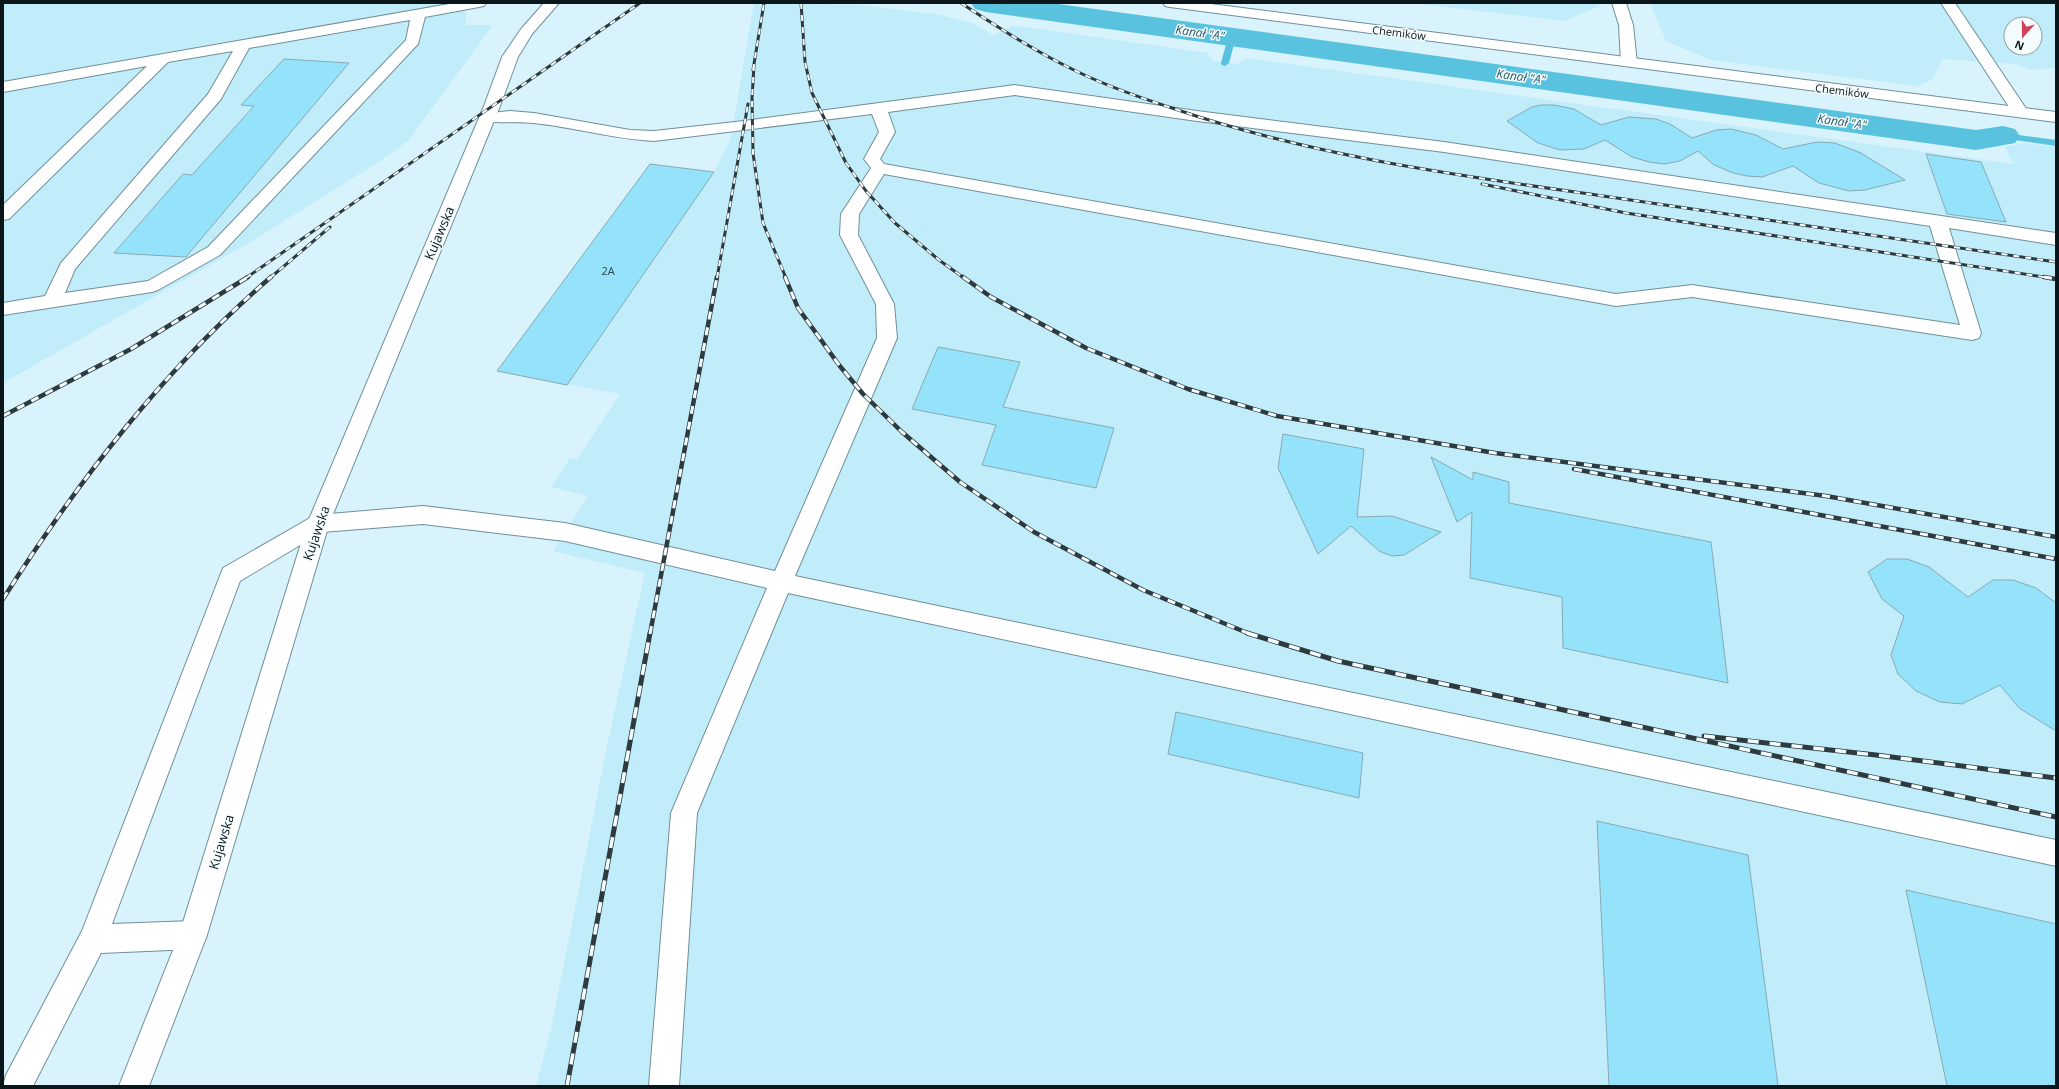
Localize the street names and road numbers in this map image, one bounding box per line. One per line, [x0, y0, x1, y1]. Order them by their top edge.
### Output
street label: Chemików [1371, 22, 1427, 43]
street label: Chemików [1814, 80, 1870, 101]
street label: Kujawska [420, 203, 458, 263]
street label: Kujawska [298, 503, 334, 563]
street label: Kujawska [204, 812, 238, 872]

